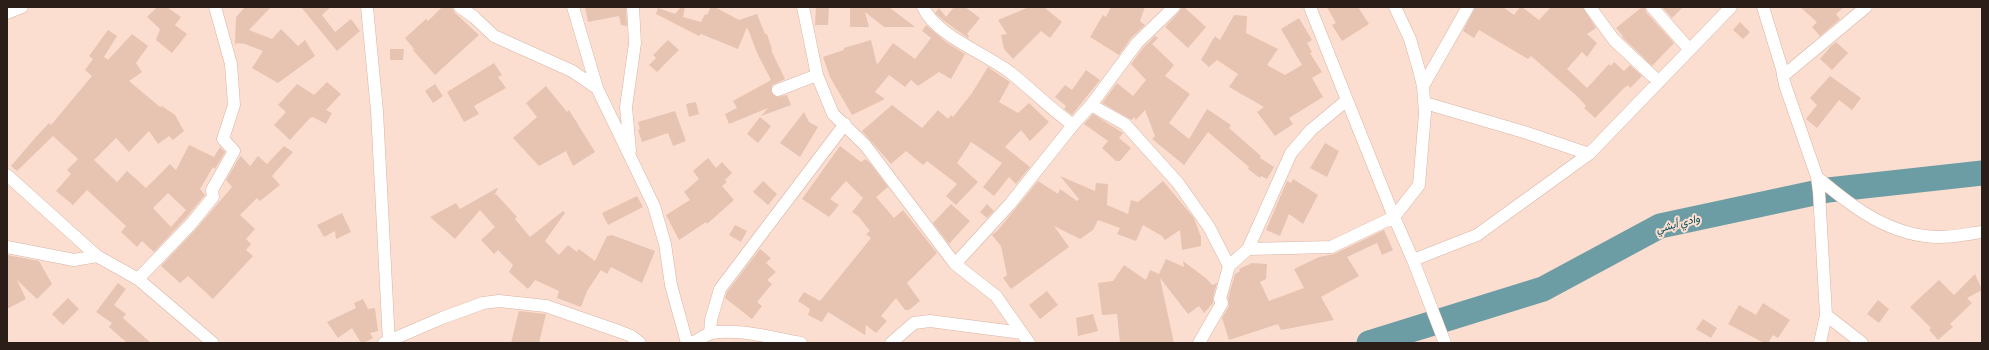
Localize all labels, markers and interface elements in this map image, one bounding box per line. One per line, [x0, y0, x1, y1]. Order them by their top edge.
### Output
water label: وادي أبشي [1655, 212, 1701, 236]

